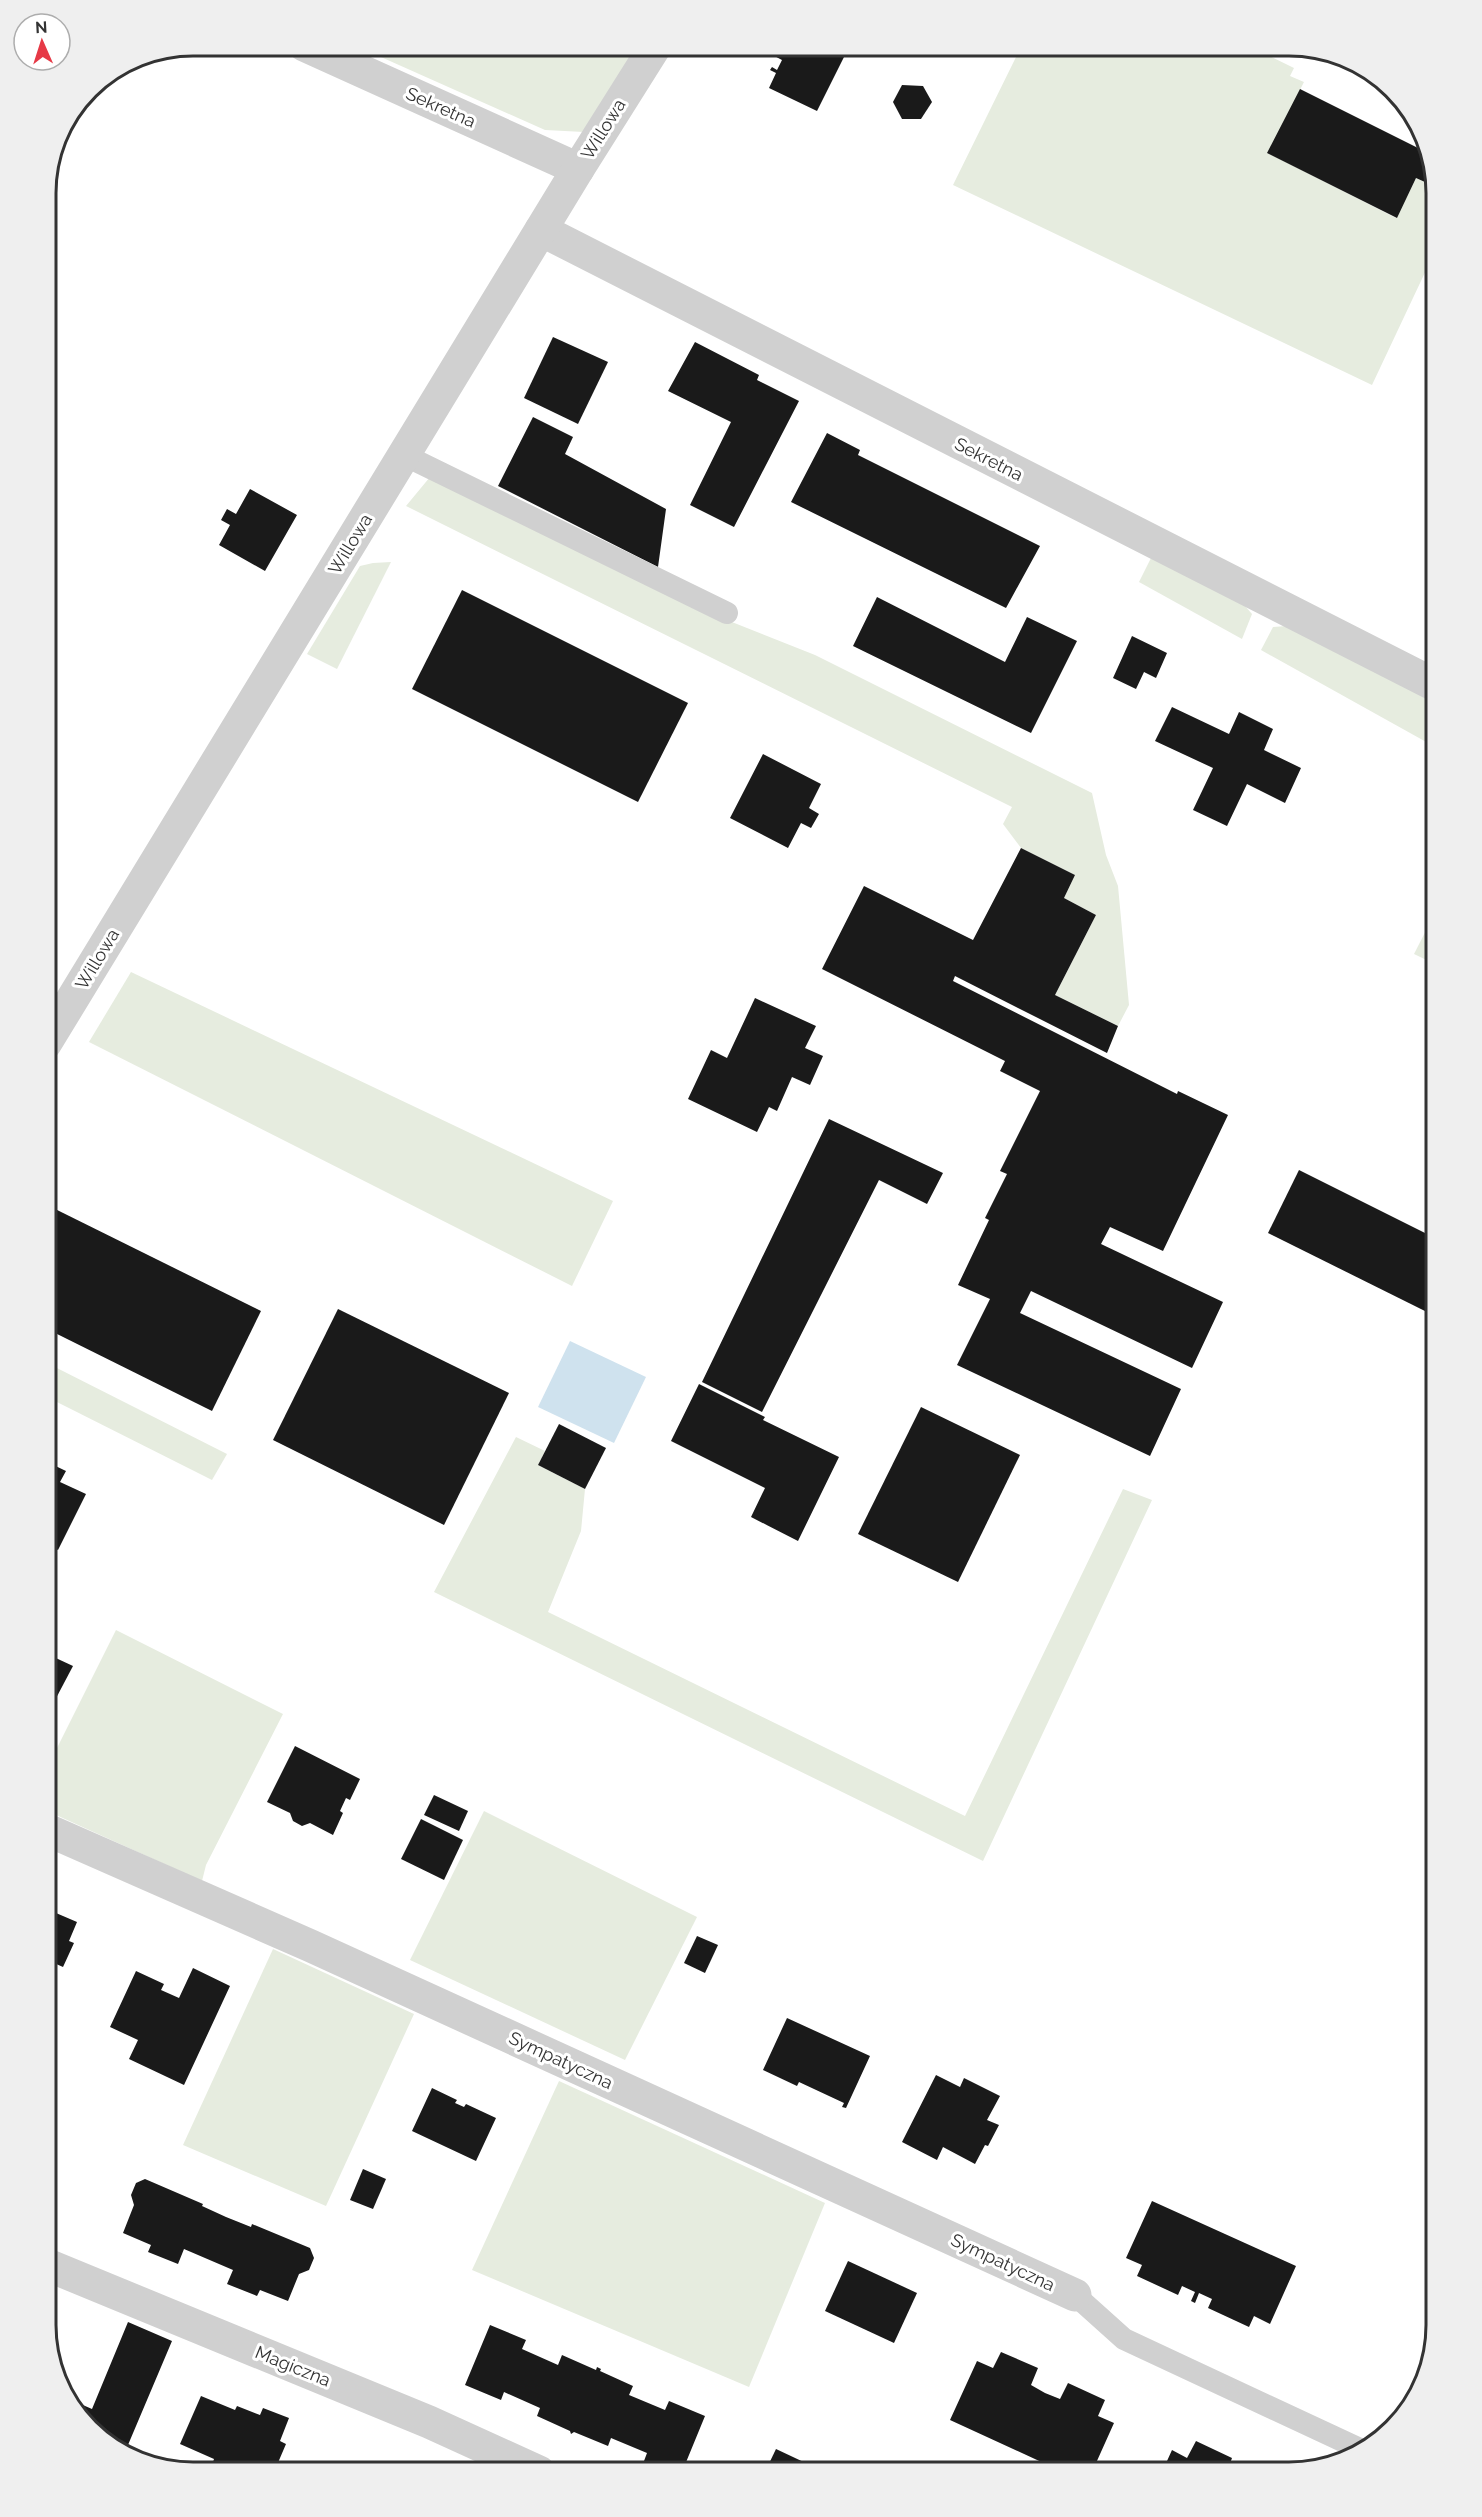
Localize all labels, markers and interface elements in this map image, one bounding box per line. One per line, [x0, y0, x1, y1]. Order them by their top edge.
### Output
north arrow [12, 12, 72, 72]
text: N [35, 18, 48, 37]
street label: Sekretna [403, 82, 479, 132]
street label: Willowa [576, 95, 630, 163]
street label: Sekretna [951, 433, 1027, 485]
street label: Willowa [324, 510, 376, 578]
street label: Willowa [71, 925, 123, 993]
street label: Sympatyczna [506, 2027, 616, 2093]
street label: Sympatyczna [948, 2229, 1058, 2295]
street label: Magiczna [252, 2341, 334, 2391]

